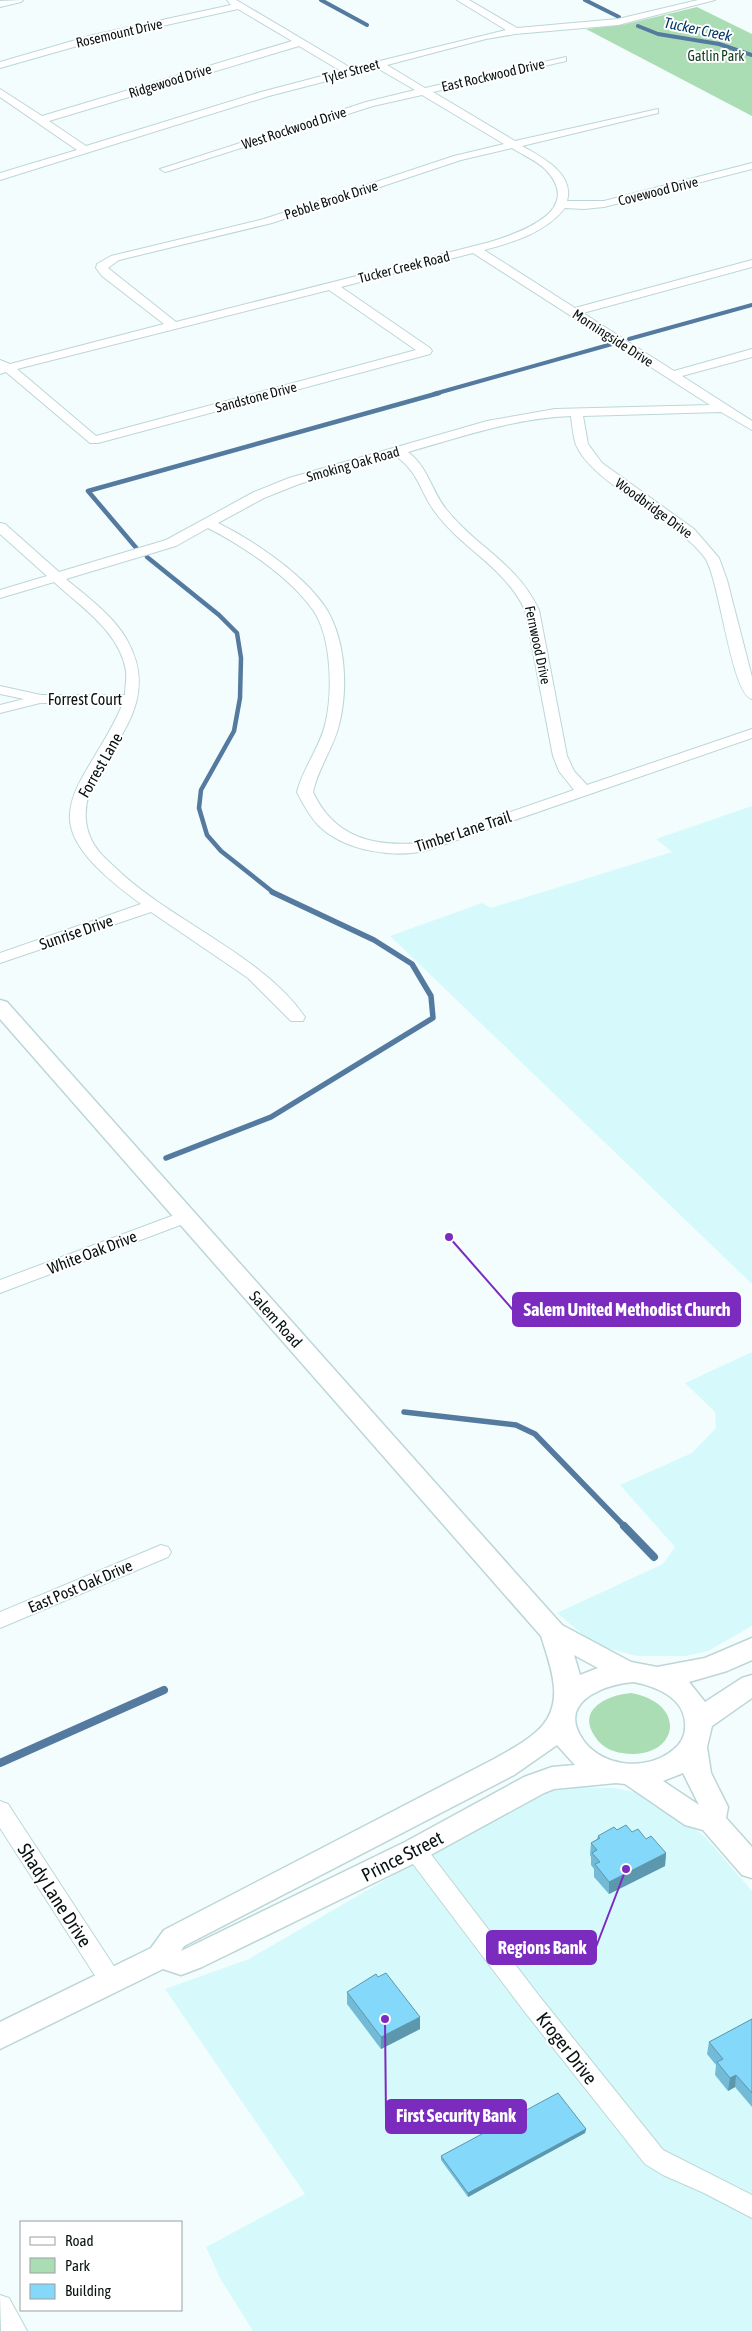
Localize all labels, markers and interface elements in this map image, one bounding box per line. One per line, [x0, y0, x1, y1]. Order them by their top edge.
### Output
water label: Tucker Creek [663, 14, 734, 45]
street label: Rosemount Drive [74, 15, 164, 51]
park label: Gatlin Park [688, 48, 744, 64]
street label: East Rockwood Drive [440, 55, 546, 95]
street label: Tyler Street [321, 56, 381, 86]
street label: Ridgewood Drive [127, 61, 213, 101]
street label: West Rockwood Drive [240, 104, 348, 152]
street label: Covewood Drive [616, 173, 700, 209]
street label: Pebble Brook Drive [282, 177, 380, 223]
street label: Tucker Creek Road [357, 248, 451, 286]
street label: Morningside Drive [570, 306, 656, 370]
street label: Sandstone Drive [214, 378, 298, 416]
street label: Smoking Oak Road [305, 443, 401, 485]
street label: Woodbridge Drive [612, 475, 696, 541]
street label: Fernwood Drive [522, 604, 554, 686]
street label: Forrest Court [48, 690, 123, 708]
street label: Forrest Lane [74, 730, 126, 800]
street label: Timber Lane Trail [413, 807, 514, 855]
street label: Sunrise Drive [37, 911, 115, 953]
street label: White Oak Drive [45, 1227, 139, 1277]
street label: Salem Road [246, 1287, 306, 1351]
callout: Salem United Methodist Church [513, 1293, 740, 1326]
text: Salem United Methodist Church [523, 1299, 731, 1320]
street label: East Post Oak Drive [25, 1556, 135, 1616]
street label: Prince Street [358, 1826, 446, 1886]
street label: Shady Lane Drive [13, 1839, 97, 1951]
callout: Regions Bank [487, 1931, 596, 1964]
text: Regions Bank [498, 1937, 587, 1958]
street label: Kroger Drive [532, 2008, 602, 2088]
callout: First Security Bank [386, 2100, 526, 2133]
text: First Security Bank [396, 2105, 517, 2126]
legend [20, 2221, 182, 2311]
text: Road [65, 2232, 94, 2249]
text: Park [65, 2257, 90, 2274]
text: Building [65, 2282, 111, 2299]

